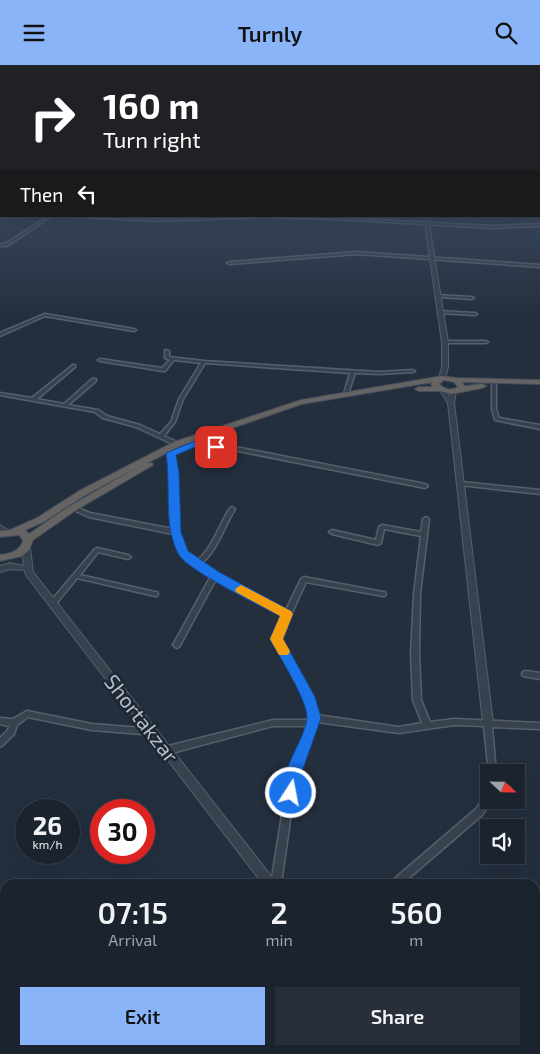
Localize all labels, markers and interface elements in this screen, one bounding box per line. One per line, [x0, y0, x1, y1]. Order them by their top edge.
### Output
icon: menu [20, 19, 48, 47]
icon: search [492, 19, 520, 47]
text: Turnly [238, 20, 302, 46]
text: 160 m [103, 84, 199, 126]
icon: right [20, 85, 85, 150]
text: Turn right [103, 126, 201, 152]
icon: left [73, 180, 101, 208]
text: Then [20, 183, 63, 206]
pin [195, 426, 237, 468]
icon: arrive [202, 433, 230, 461]
street label: Shortakzar [100, 669, 185, 768]
north arrow [480, 764, 525, 809]
map controls [480, 764, 525, 864]
position arrow [264, 766, 316, 818]
speed limit sign: 30 [90, 799, 155, 864]
text: 26 [33, 810, 62, 840]
button: sound [480, 819, 525, 864]
text: km/h [33, 837, 62, 851]
text: 07:15 [97, 894, 168, 930]
text: 2 [270, 894, 288, 930]
text: 560 [390, 894, 443, 930]
text: Arrival [108, 930, 157, 949]
text: min [265, 930, 293, 949]
text: m [409, 930, 423, 949]
button: Exit [20, 987, 265, 1045]
button: Share [275, 987, 520, 1045]

